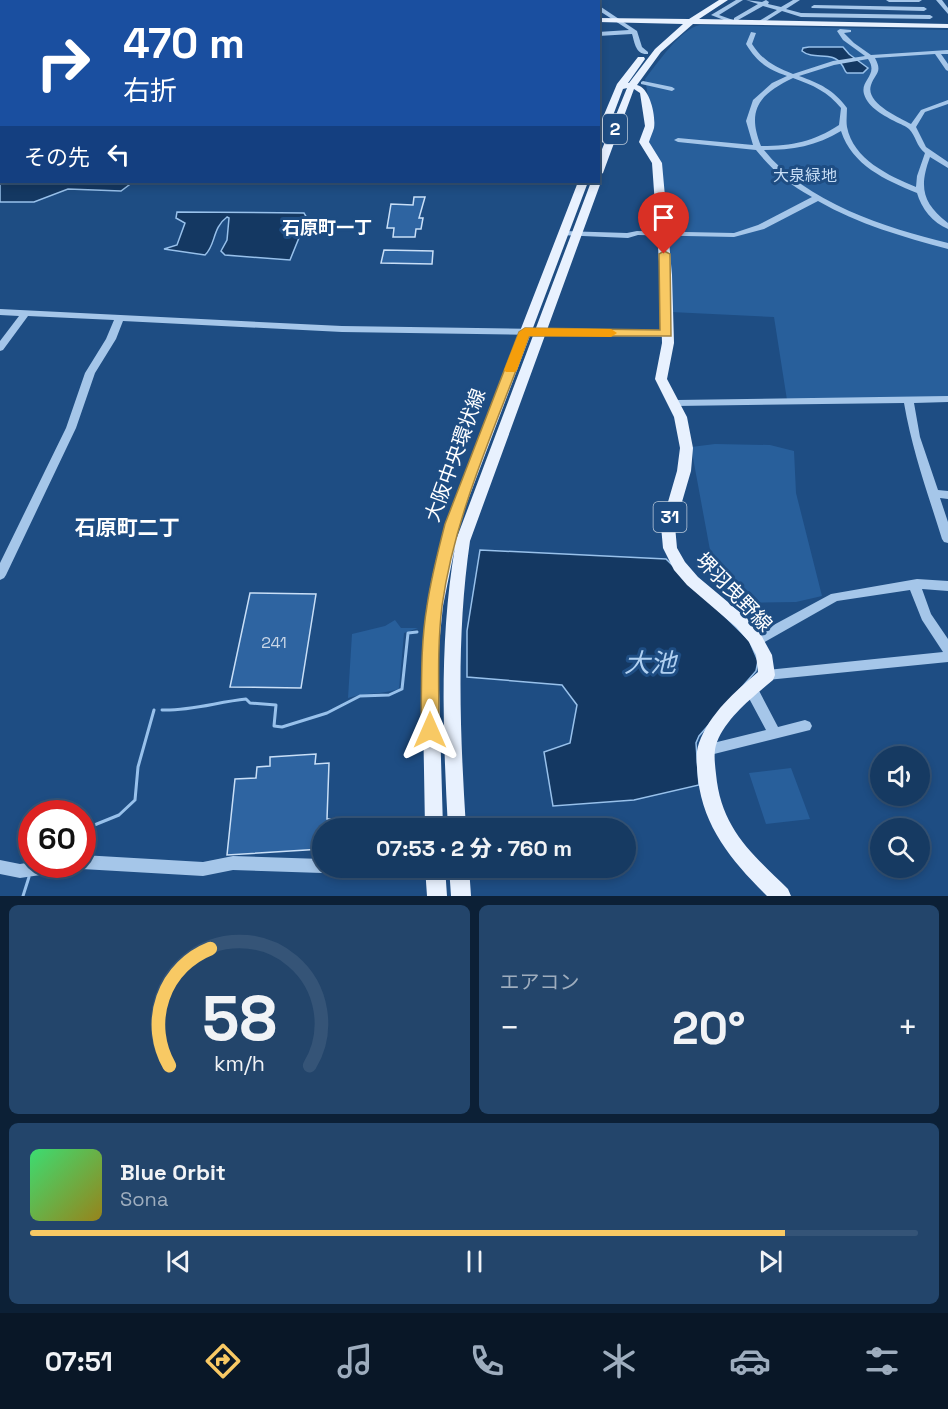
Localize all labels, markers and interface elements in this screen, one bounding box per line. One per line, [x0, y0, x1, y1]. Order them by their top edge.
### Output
text: 470 m [123, 17, 245, 70]
icon: right [24, 24, 102, 102]
text: 右折 [123, 73, 177, 108]
road number: 2 [603, 114, 627, 144]
icon: left [102, 138, 135, 171]
text: その先 [24, 143, 90, 171]
park label: 大泉緑地 [773, 165, 837, 186]
pin [638, 192, 689, 254]
icon: arrive [647, 201, 680, 234]
district label: 石原町一丁 [282, 216, 372, 239]
street label: 大阪中央環状線 [419, 385, 491, 525]
road number: 31 [654, 502, 686, 532]
district label: 石原町二丁 [75, 514, 180, 541]
street label: 堺羽曳野線 [690, 547, 778, 637]
house number: 241 [261, 632, 287, 653]
water label: 大池 [624, 646, 679, 680]
position arrow [398, 698, 462, 762]
map controls [870, 746, 930, 878]
button: sound [870, 746, 930, 806]
speed limit sign: 60 [18, 800, 96, 878]
button: search [870, 818, 930, 878]
text: 07:53 · 2 分 · 760 m [376, 834, 572, 862]
text: エアコン [500, 969, 580, 995]
text: 58 [202, 979, 277, 1058]
text: 20° [672, 1000, 746, 1057]
text: − [500, 1007, 520, 1049]
text: + [898, 1007, 918, 1049]
text: km/h [214, 1051, 265, 1078]
text: Blue Orbit [120, 1158, 226, 1186]
text: Sona [120, 1186, 168, 1212]
icon: previous [162, 1245, 195, 1278]
icon: pause [458, 1245, 491, 1278]
icon: next [754, 1245, 787, 1278]
icon: directions [202, 1340, 244, 1382]
icon: music [334, 1340, 376, 1382]
icon: phone [466, 1340, 508, 1382]
icon: climate [598, 1340, 640, 1382]
icon: car [729, 1340, 771, 1382]
icon: filters [861, 1340, 903, 1382]
text: 07:51 [45, 1344, 113, 1379]

